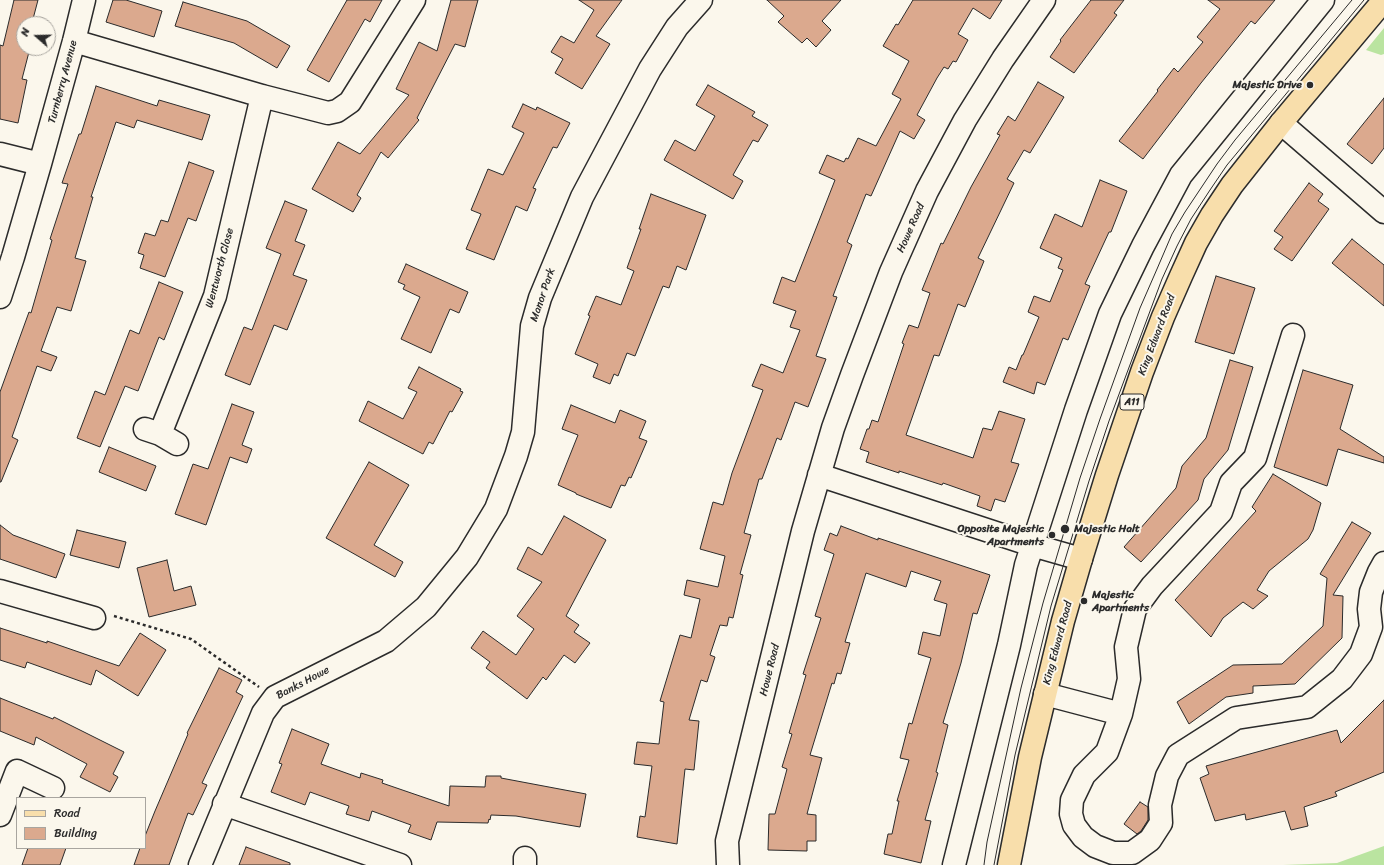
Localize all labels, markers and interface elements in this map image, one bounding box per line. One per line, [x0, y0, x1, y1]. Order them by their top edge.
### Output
north arrow [16, 16, 56, 56]
text: N [15, 25, 35, 39]
street label: Turnberry Avenue [46, 39, 80, 125]
place label: Majestic Drive [1233, 78, 1302, 92]
marker: Majestic Drive [1305, 80, 1315, 90]
street label: Howe Road [894, 201, 928, 255]
street label: Wentworth Close [203, 227, 237, 309]
street label: Manor Park [528, 266, 558, 324]
street label: King Edward Road [1135, 293, 1179, 377]
road number: A11 [1120, 394, 1144, 410]
place label: Opposite Majestic Apartments [957, 522, 1044, 548]
place label: Majestic Halt [1074, 522, 1140, 536]
marker: Majestic Halt [1059, 523, 1071, 535]
marker: Opposite Majestic Apartments [1047, 530, 1057, 540]
place label: Majestic Apartments [1092, 588, 1149, 614]
marker: Majestic Apartments [1079, 596, 1089, 606]
street label: King Edward Road [1041, 600, 1075, 686]
street label: Howe Road [757, 643, 783, 697]
street label: Banks Howe [274, 664, 332, 702]
legend [16, 797, 146, 849]
text: Road [54, 802, 80, 824]
text: Building [54, 822, 97, 844]

